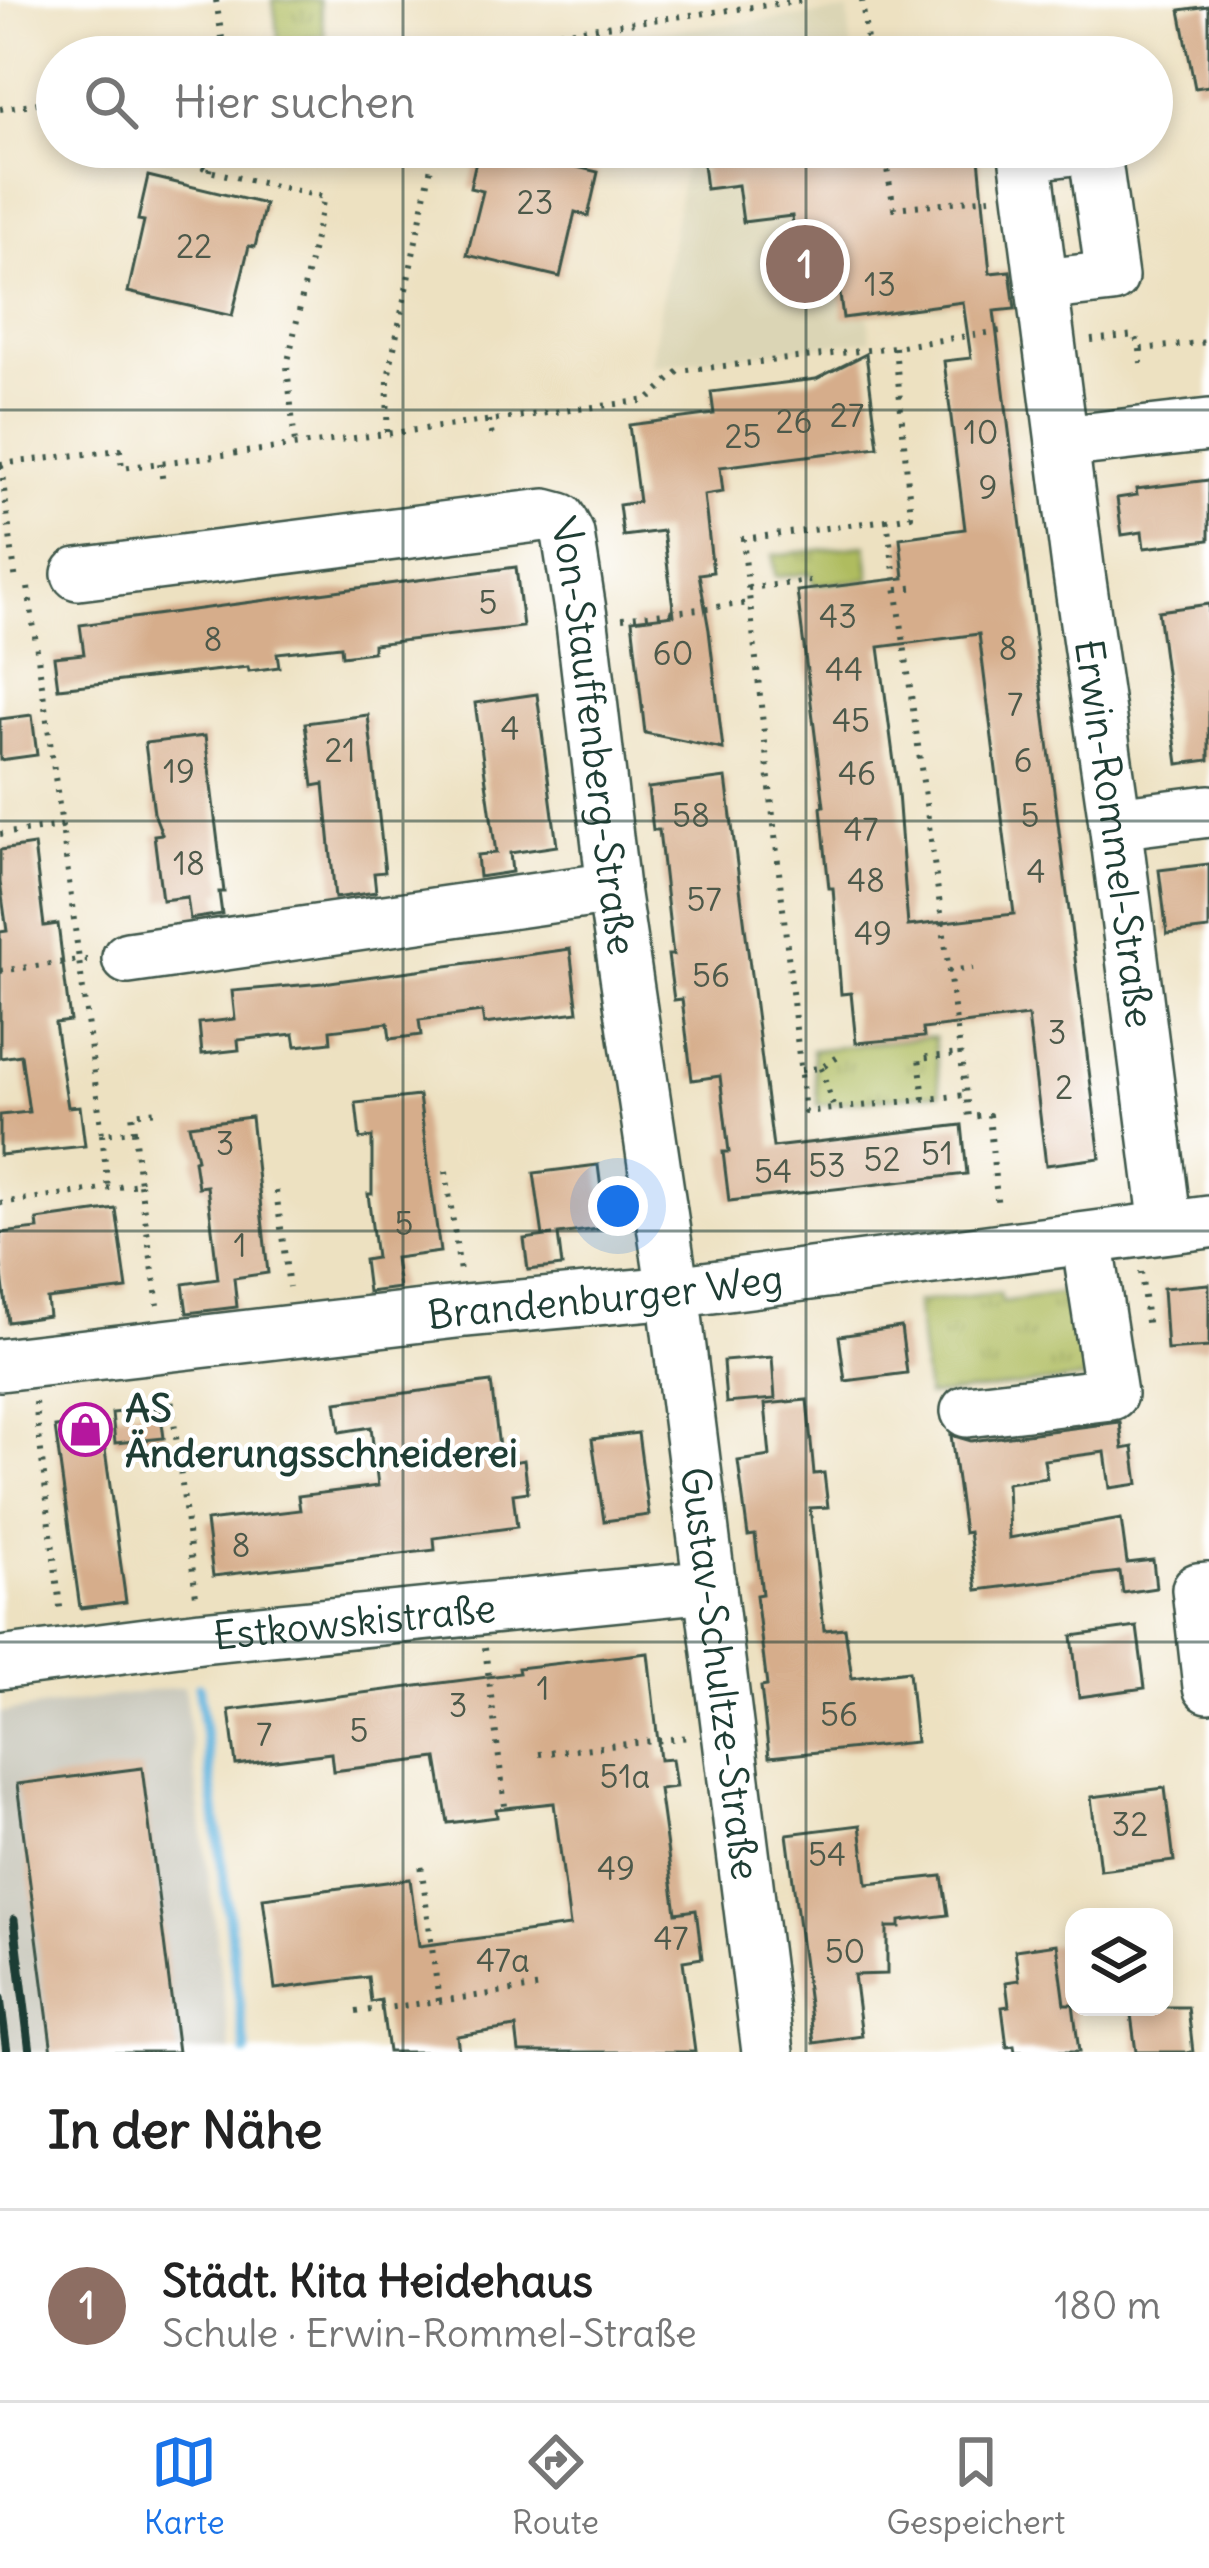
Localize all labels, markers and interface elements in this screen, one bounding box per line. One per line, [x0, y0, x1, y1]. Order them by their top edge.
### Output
search box [36, 36, 1173, 168]
icon: search [78, 69, 144, 135]
text: Hier suchen [174, 74, 415, 130]
house number: 23 [517, 181, 553, 223]
pin: 1 [766, 219, 844, 309]
house number: 22 [176, 225, 212, 267]
house number: 13 [864, 263, 896, 305]
house number: 27 [830, 394, 864, 436]
house number: 26 [775, 400, 813, 442]
house number: 10 [964, 411, 998, 453]
house number: 25 [724, 415, 762, 457]
house number: 9 [979, 466, 997, 508]
street label: Von-Stauffenberg-Straße [539, 510, 647, 958]
house number: 5 [479, 581, 497, 623]
house number: 43 [819, 595, 857, 637]
house number: 8 [203, 618, 223, 660]
house number: 8 [998, 627, 1018, 669]
house number: 60 [653, 632, 693, 674]
street label: Erwin-Rommel-Straße [1064, 636, 1165, 1031]
house number: 44 [825, 648, 863, 690]
house number: 7 [1007, 683, 1023, 725]
house number: 45 [832, 699, 870, 741]
house number: 4 [500, 707, 520, 749]
house number: 21 [324, 729, 356, 771]
house number: 6 [1013, 739, 1033, 781]
house number: 19 [163, 750, 195, 792]
house number: 46 [838, 752, 876, 794]
house number: 58 [672, 794, 710, 836]
house number: 5 [1021, 794, 1039, 836]
house number: 47 [844, 808, 878, 850]
house number: 18 [173, 842, 205, 884]
house number: 4 [1026, 850, 1046, 892]
house number: 48 [847, 859, 885, 901]
house number: 57 [686, 878, 722, 920]
house number: 49 [854, 912, 892, 954]
house number: 56 [692, 954, 730, 996]
house number: 3 [1048, 1011, 1066, 1053]
house number: 2 [1055, 1066, 1073, 1108]
house number: 3 [216, 1122, 234, 1164]
house number: 51 [921, 1132, 953, 1174]
house number: 52 [863, 1138, 901, 1180]
house number: 53 [808, 1144, 846, 1186]
house number: 54 [754, 1150, 792, 1192]
your location [588, 1176, 648, 1236]
house number: 5 [395, 1202, 413, 1244]
house number: 1 [233, 1224, 247, 1266]
street label: Brandenburger Weg [425, 1254, 786, 1340]
place label: AS Änderungsschneiderei [125, 1384, 518, 1478]
shop icon: AS Änderungsschneiderei [58, 1402, 114, 1458]
street label: Gustav-Schultze-Straße [670, 1464, 770, 1883]
house number: 8 [231, 1524, 251, 1566]
street label: Estkowskistraße [211, 1584, 498, 1661]
house number: 1 [536, 1667, 550, 1709]
house number: 3 [449, 1684, 467, 1726]
house number: 56 [820, 1693, 858, 1735]
house number: 5 [350, 1709, 368, 1751]
house number: 7 [256, 1713, 272, 1755]
house number: 51a [600, 1755, 650, 1797]
house number: 32 [1112, 1803, 1148, 1845]
house number: 54 [808, 1833, 846, 1875]
house number: 49 [597, 1847, 635, 1889]
map controls [1065, 1908, 1173, 2016]
button: layers [1065, 1908, 1173, 2016]
house number: 47 [654, 1917, 688, 1959]
house number: 50 [825, 1930, 865, 1972]
house number: 47a [476, 1939, 530, 1981]
text: In der Nähe [48, 2098, 323, 2162]
text: Städt. Kita Heidehaus [162, 2253, 593, 2309]
text: 1 [79, 2281, 95, 2330]
text: 180 m [1054, 2281, 1161, 2330]
text: Schule · Erwin-Rommel-Straße [162, 2309, 697, 2358]
tab: Karte [144, 2429, 225, 2543]
tab: Route [512, 2429, 599, 2543]
tab: Gespeichert [886, 2429, 1065, 2543]

